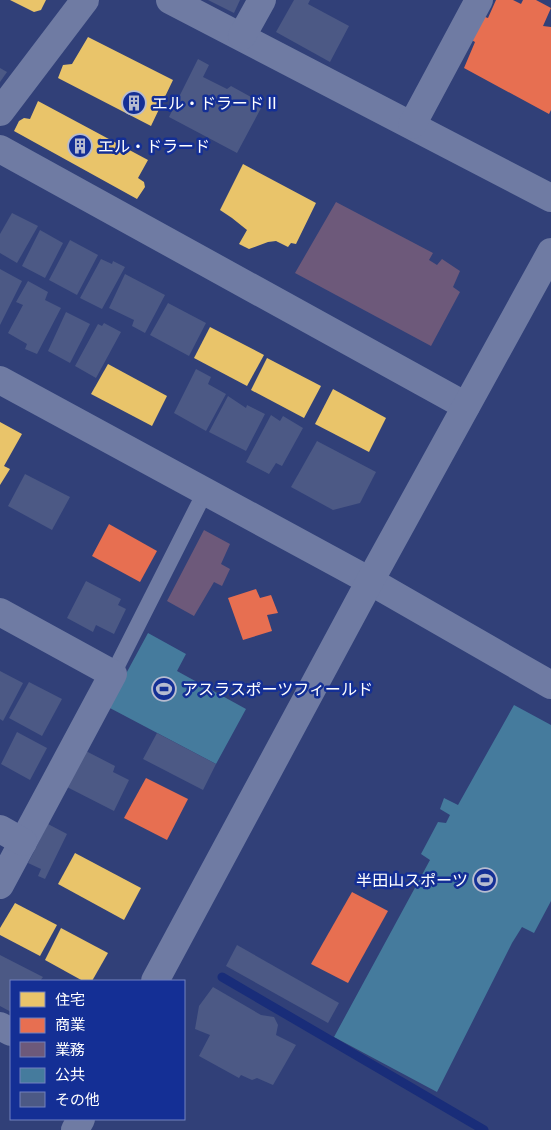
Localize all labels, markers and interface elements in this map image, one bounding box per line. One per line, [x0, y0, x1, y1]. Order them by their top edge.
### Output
building icon: エル・ドラードⅡ [121, 90, 147, 116]
place label: エル・ドラードⅡ [152, 94, 280, 113]
building icon: エル・ドラード [67, 133, 93, 159]
place label: エル・ドラード [98, 137, 210, 156]
sports icon: アスラスポーツフィールド [151, 676, 177, 702]
place label: アスラスポーツフィールド [182, 680, 373, 699]
sports icon: 半田山スポーツ [472, 867, 498, 893]
place label: 半田山スポーツ [356, 871, 468, 890]
legend [10, 980, 185, 1120]
text: 住宅 [55, 991, 85, 1009]
text: 商業 [55, 1016, 85, 1034]
text: 業務 [55, 1041, 85, 1059]
text: 公共 [55, 1066, 85, 1084]
text: その他 [55, 1091, 100, 1109]

